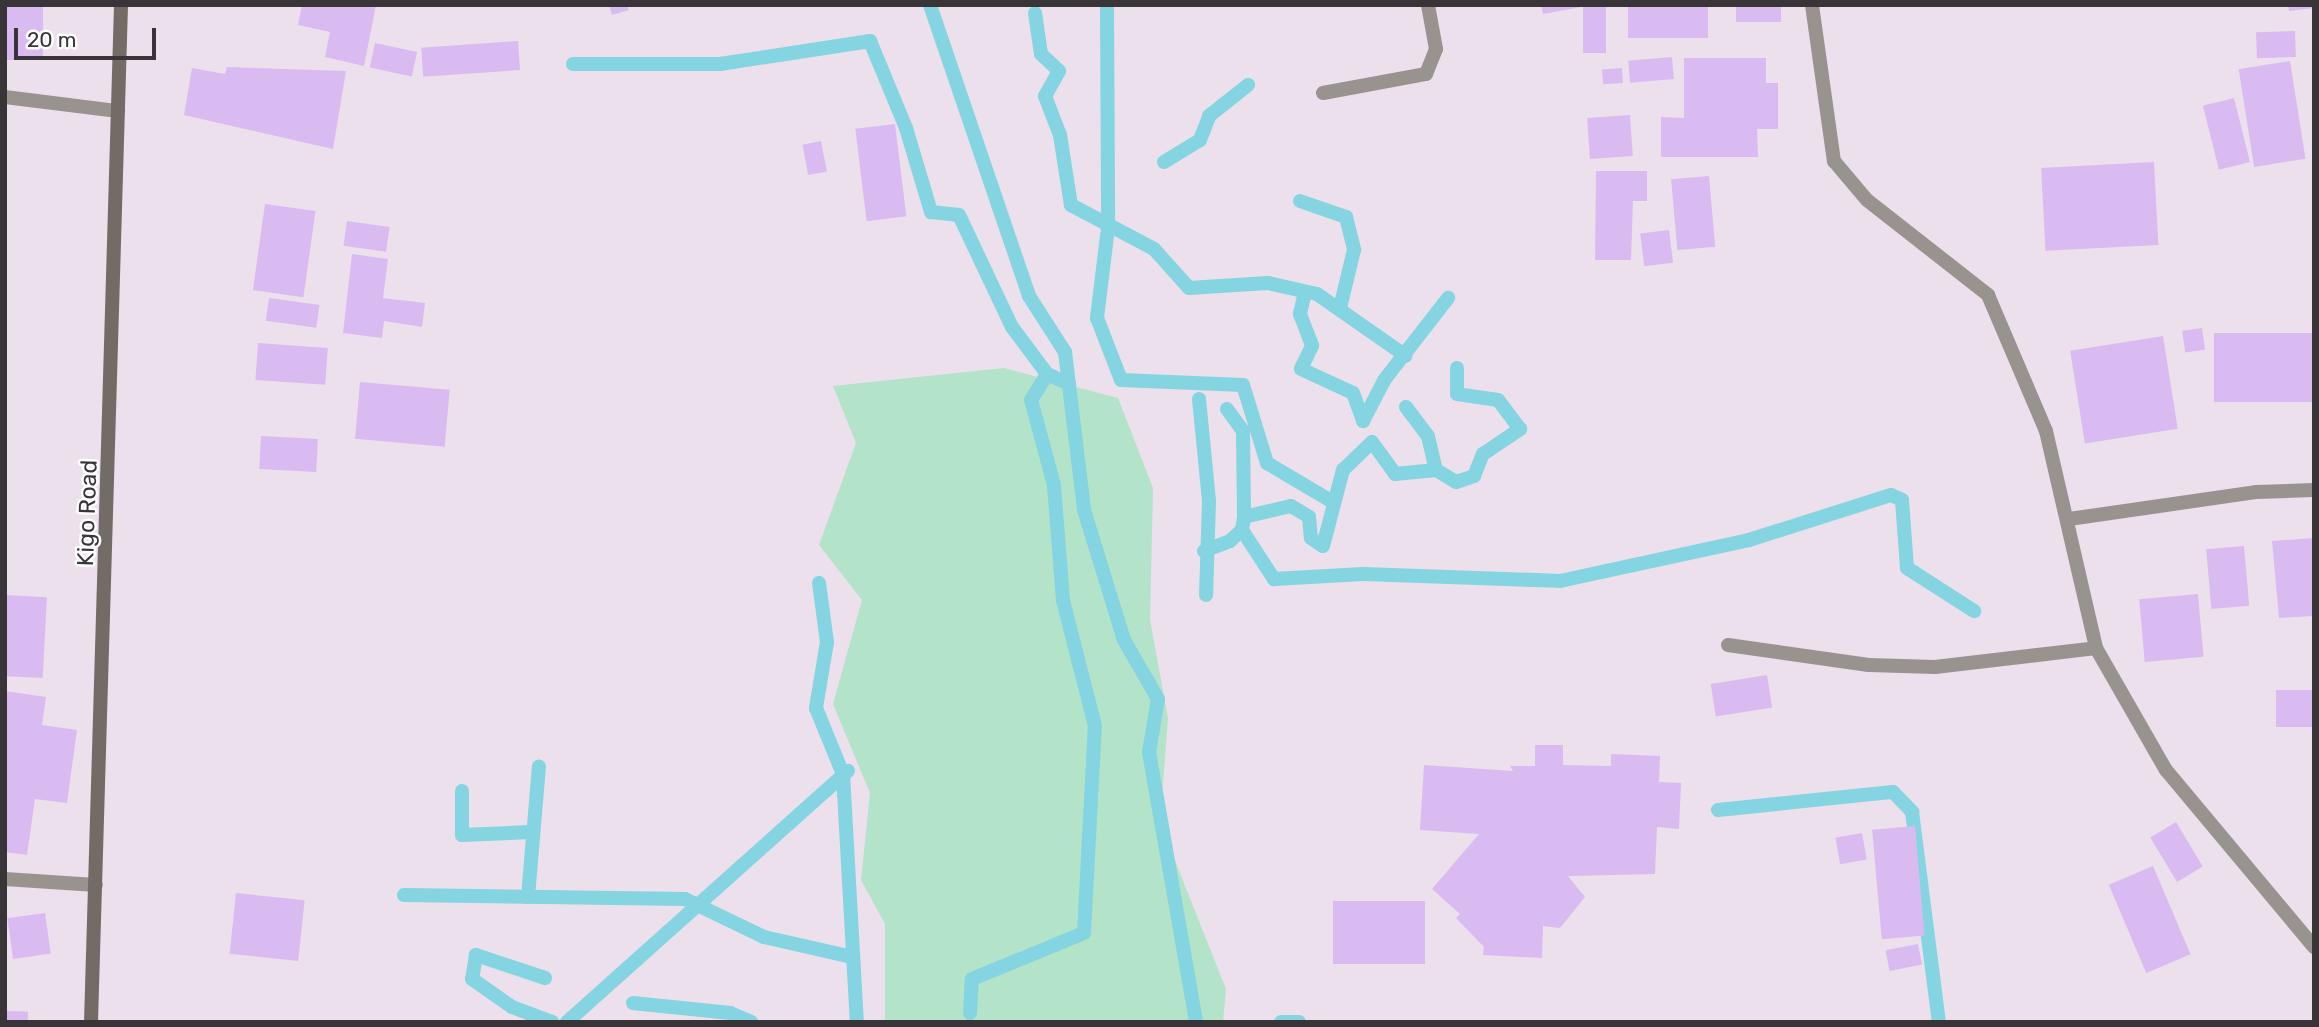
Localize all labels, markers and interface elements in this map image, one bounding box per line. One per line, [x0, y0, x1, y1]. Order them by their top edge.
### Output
scale bar [18, 14, 159, 58]
text: 20 m [27, 27, 76, 52]
street label: Kigo Road [71, 459, 103, 567]

